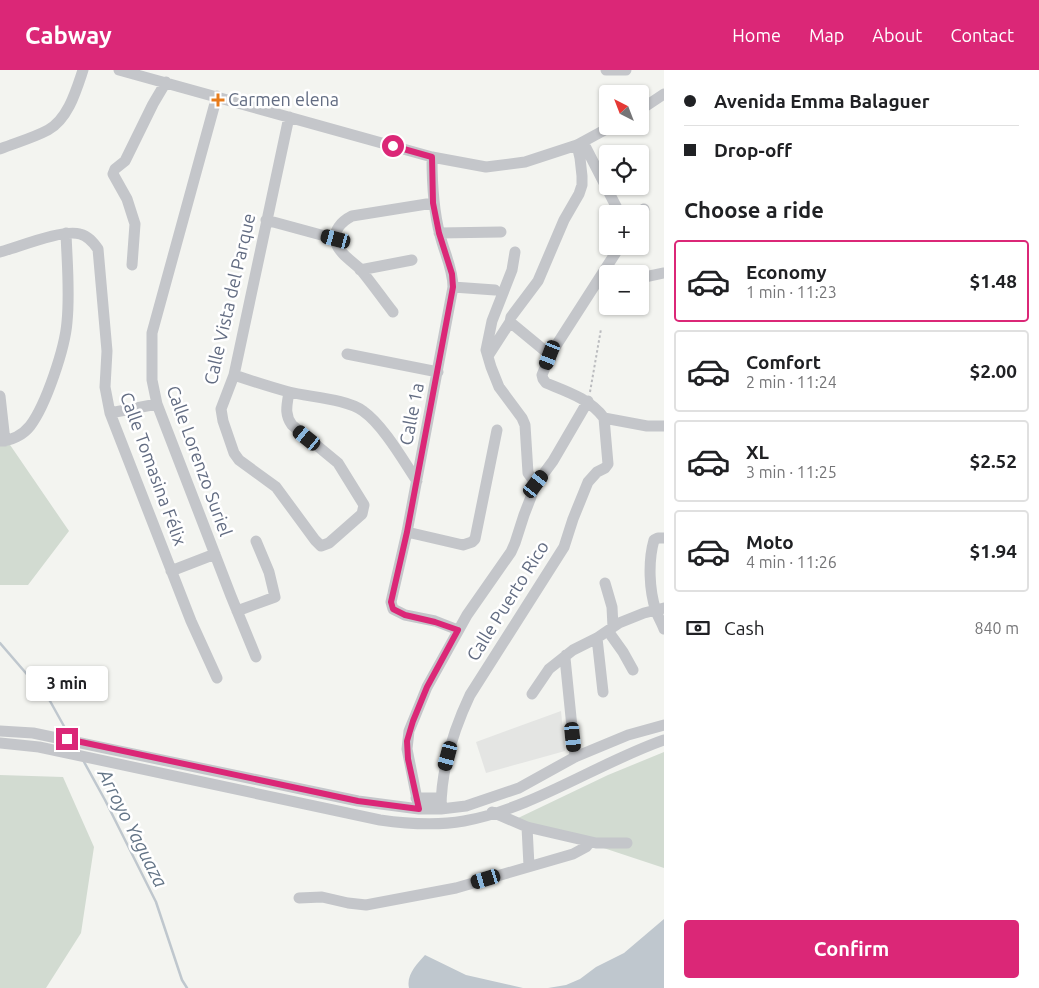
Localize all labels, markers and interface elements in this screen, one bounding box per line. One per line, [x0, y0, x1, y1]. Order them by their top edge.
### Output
text: Cabway [25, 22, 112, 49]
text: Home [732, 25, 781, 45]
text: Map [809, 25, 844, 45]
text: About [872, 25, 922, 45]
text: Contact [950, 25, 1014, 45]
north arrow [599, 85, 649, 135]
map controls [599, 85, 649, 315]
place label: Carmen elena [228, 89, 339, 109]
text: Avenida Emma Balaguer [714, 90, 929, 112]
marker: Carmen elena [212, 94, 224, 106]
route start [382, 135, 404, 157]
text: Drop-off [714, 139, 792, 161]
button: locate [599, 145, 649, 195]
text: Choose a ride [684, 197, 824, 222]
button: + [599, 205, 649, 255]
street label: Calle Vista del Parque [200, 211, 258, 386]
car [319, 228, 352, 250]
icon: car [686, 259, 731, 304]
text: Economy [746, 261, 827, 283]
button: − [599, 265, 649, 315]
text: $1.48 [969, 270, 1017, 292]
text: 1 min · 11:23 [746, 283, 837, 301]
car [537, 338, 562, 372]
icon: car [686, 349, 731, 394]
text: Comfort [746, 351, 821, 373]
text: $2.00 [969, 360, 1017, 382]
text: 2 min · 11:24 [746, 373, 837, 391]
street label: Calle 1a [395, 381, 427, 447]
street label: Calle Lorenzo Suriel [163, 383, 237, 539]
street label: Calle Tomasina Félix [117, 389, 191, 548]
car [290, 423, 323, 453]
icon: car [686, 439, 731, 484]
text: XL [746, 441, 769, 463]
text: $2.52 [969, 450, 1017, 472]
text: 3 min · 11:25 [746, 463, 837, 481]
car [520, 468, 551, 500]
icon: car [686, 529, 731, 574]
text: Moto [746, 531, 794, 553]
street label: Calle Puerto Rico [462, 537, 552, 664]
text: $1.94 [969, 540, 1017, 562]
text: 4 min · 11:26 [746, 553, 837, 571]
icon: cash [684, 614, 712, 642]
text: Cash [724, 617, 765, 639]
text: 840 m [974, 619, 1019, 637]
callout: 3 min [26, 666, 108, 702]
text: 3 min [47, 674, 87, 692]
car [563, 721, 582, 753]
route end [56, 728, 78, 750]
car [436, 740, 459, 772]
water label: Arroyo Yaguaza [93, 764, 172, 891]
car [469, 867, 502, 891]
button: Confirm [684, 920, 1019, 978]

